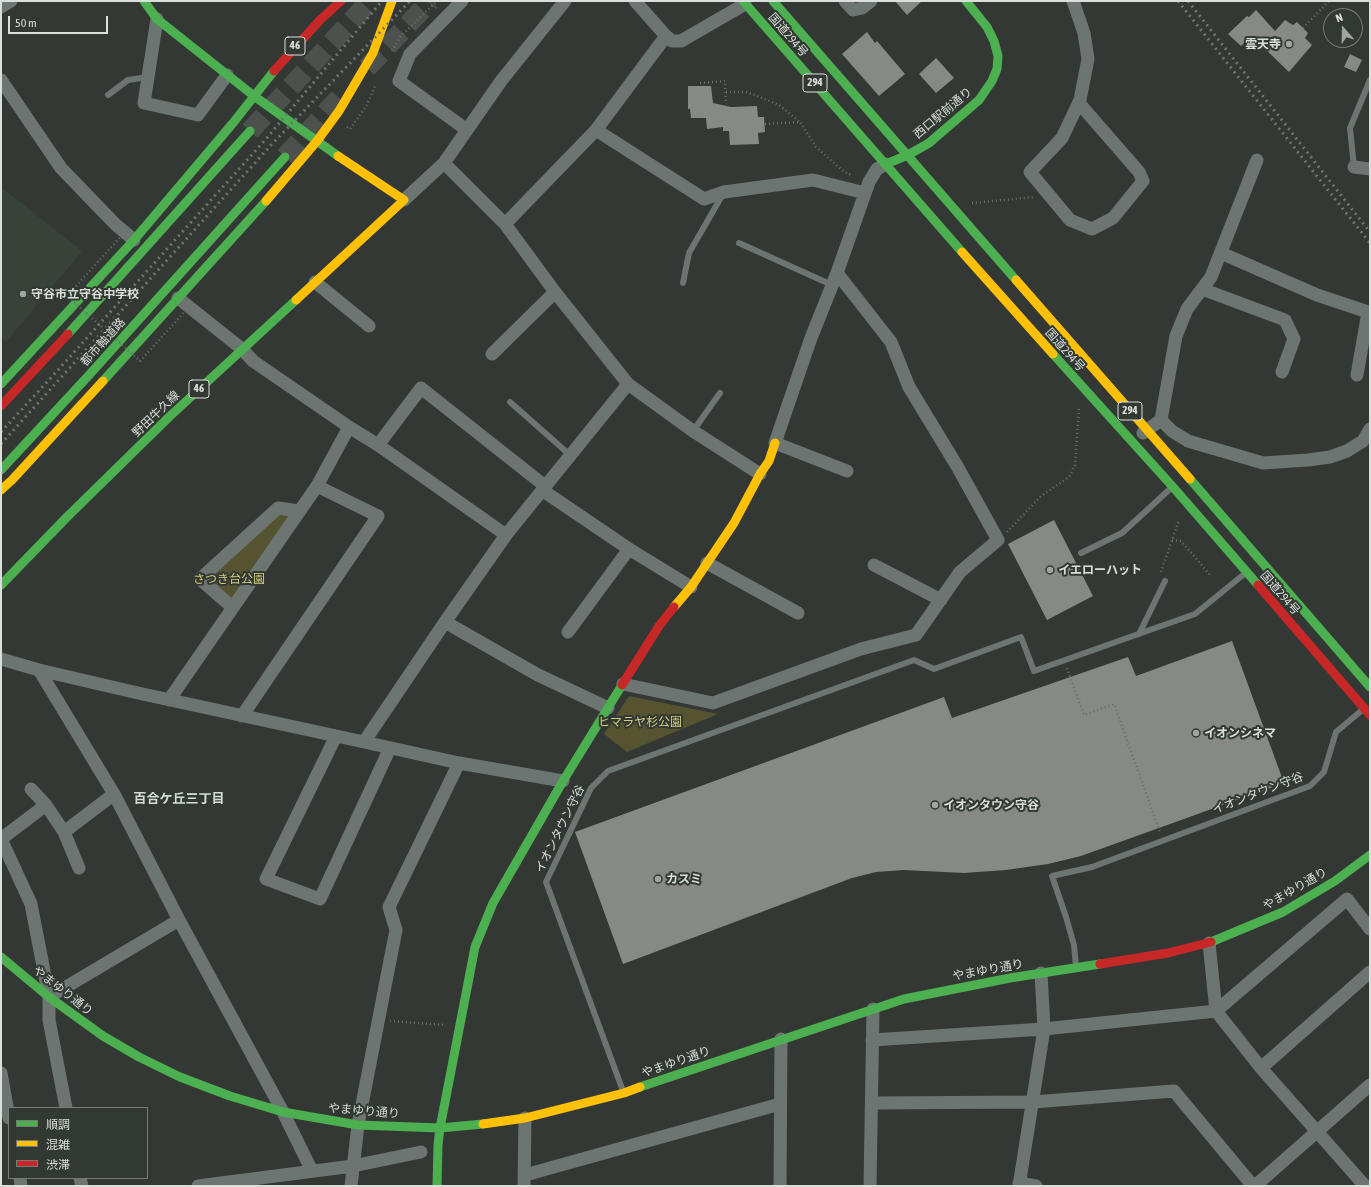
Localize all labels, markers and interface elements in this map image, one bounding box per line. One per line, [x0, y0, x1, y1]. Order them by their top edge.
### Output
scale bar [10, 8, 110, 34]
north arrow [1323, 8, 1363, 48]
street label: 国道294号 [765, 10, 811, 60]
text: N [1334, 11, 1344, 24]
text: 50 m [15, 16, 37, 30]
road number: 46 [285, 37, 305, 55]
place label: 雲天寺 [1245, 37, 1281, 51]
marker: 雲天寺 [1284, 39, 1294, 49]
road number: 294 [803, 74, 827, 92]
street label: 西口駅前通り [911, 84, 975, 142]
place label: 守谷市立守谷中学校 [31, 287, 139, 301]
marker: 守谷市立守谷中学校 [18, 289, 28, 299]
street label: 都市軸道路 [78, 315, 128, 369]
street label: 国道294号 [1042, 326, 1088, 374]
road number: 46 [189, 380, 209, 398]
street label: 野田牛久線 [129, 388, 183, 440]
road number: 294 [1118, 402, 1142, 420]
place label: イエローハット [1058, 563, 1142, 577]
marker: イエローハット [1045, 565, 1055, 575]
street label: 国道294号 [1257, 568, 1303, 618]
park label: さつき台公園 [193, 572, 265, 586]
park label: ヒマラヤ杉公園 [598, 715, 682, 729]
place label: イオンシネマ [1204, 726, 1276, 740]
marker: イオンシネマ [1191, 728, 1201, 738]
street label: イオンタウン守谷 [1211, 769, 1305, 817]
street label: イオンタウン守谷 [532, 783, 588, 875]
district label: 百合ケ丘三丁目 [134, 791, 224, 807]
place label: イオンタウン守谷 [943, 798, 1039, 812]
marker: イオンタウン守谷 [930, 800, 940, 810]
street label: やまゆり通り [1260, 865, 1330, 913]
place label: カスミ [666, 872, 702, 886]
marker: カスミ [653, 874, 663, 884]
street label: やまゆり通り [951, 957, 1025, 983]
street label: やまゆり通り [30, 963, 96, 1019]
street label: やまゆり通り [640, 1043, 712, 1081]
street label: やまゆり通り [328, 1101, 400, 1121]
legend [8, 1107, 148, 1179]
text: 順調 [46, 1118, 70, 1132]
text: 混雑 [46, 1138, 70, 1152]
text: 渋滞 [46, 1158, 70, 1172]

